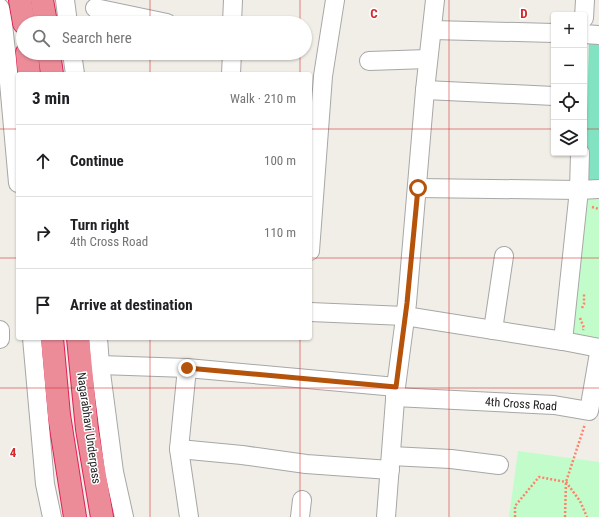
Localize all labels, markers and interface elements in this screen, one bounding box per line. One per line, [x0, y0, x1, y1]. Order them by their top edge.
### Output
text: C [370, 6, 378, 21]
text: D [520, 6, 528, 21]
map controls [551, 12, 587, 156]
button: + [551, 12, 587, 48]
search box [16, 16, 312, 60]
icon: search [30, 27, 52, 49]
text: Search here [62, 29, 132, 47]
button: − [551, 48, 587, 84]
button: locate [551, 84, 587, 120]
text: 3 min [32, 88, 70, 108]
text: Walk · 210 m [230, 91, 296, 106]
button: layers [551, 120, 587, 156]
icon: ahead [32, 150, 54, 172]
text: Continue [70, 152, 124, 170]
text: 100 m [264, 153, 296, 168]
route start [409, 179, 427, 197]
text: Turn right [70, 216, 129, 234]
icon: right [32, 222, 54, 244]
text: 110 m [264, 225, 296, 240]
text: 4th Cross Road [70, 234, 148, 249]
icon: arrive [32, 294, 54, 316]
text: Arrive at destination [70, 296, 193, 314]
route end [178, 359, 196, 377]
street label: Nagarabhavi Underpass [74, 371, 104, 485]
street label: 4th Cross Road [485, 394, 558, 414]
text: 4 [10, 445, 17, 460]

